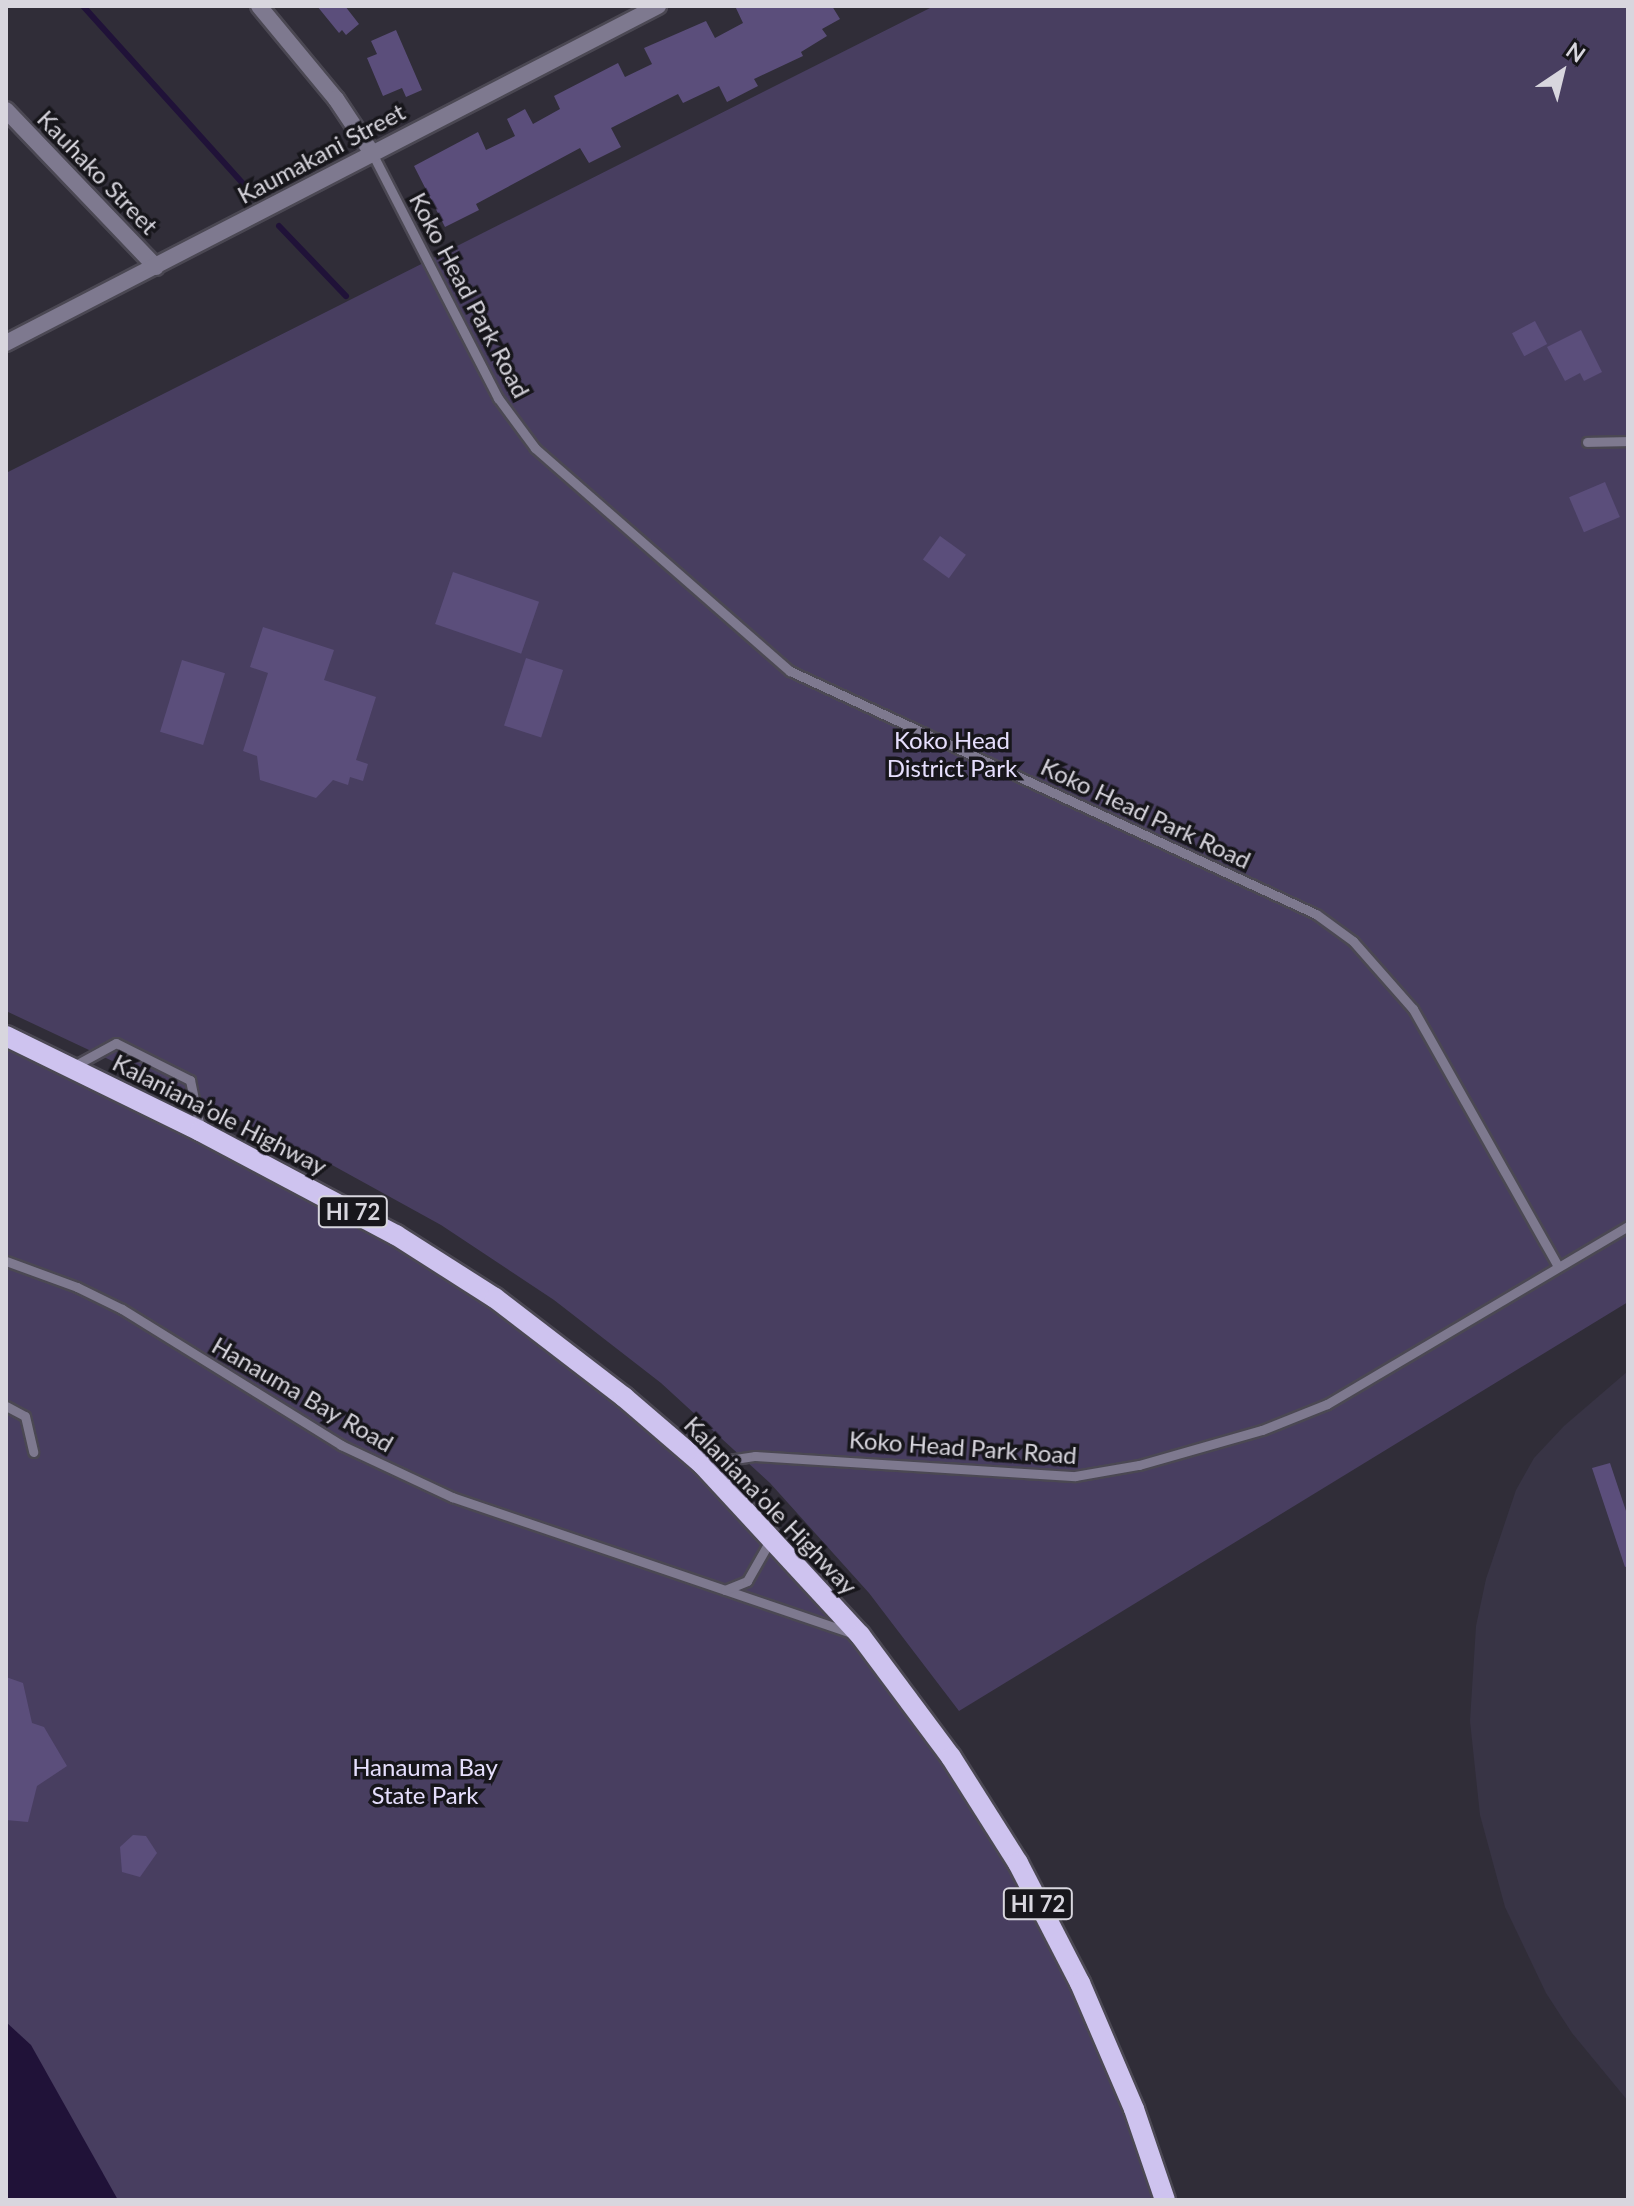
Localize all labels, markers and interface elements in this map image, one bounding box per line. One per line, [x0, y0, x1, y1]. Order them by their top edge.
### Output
north arrow [1522, 32, 1602, 112]
text: N [1561, 36, 1591, 68]
street label: Kaumakani Street [232, 97, 410, 209]
street label: Kauhako Street [32, 104, 164, 240]
street label: Koko Head Park Road [404, 187, 536, 403]
park label: Koko Head District Park [887, 726, 1017, 782]
street label: Koko Head Park Road [1036, 752, 1256, 874]
street label: Kalaniana’ole Highway [108, 1048, 332, 1180]
road number: HI 72 [317, 1194, 389, 1230]
street label: Hanauma Bay Road [207, 1330, 399, 1458]
street label: Kalaniana’ole Highway [679, 1410, 863, 1600]
street label: Koko Head Park Road [848, 1425, 1078, 1469]
park label: Hanauma Bay State Park [352, 1753, 498, 1809]
road number: HI 72 [1002, 1886, 1074, 1922]

